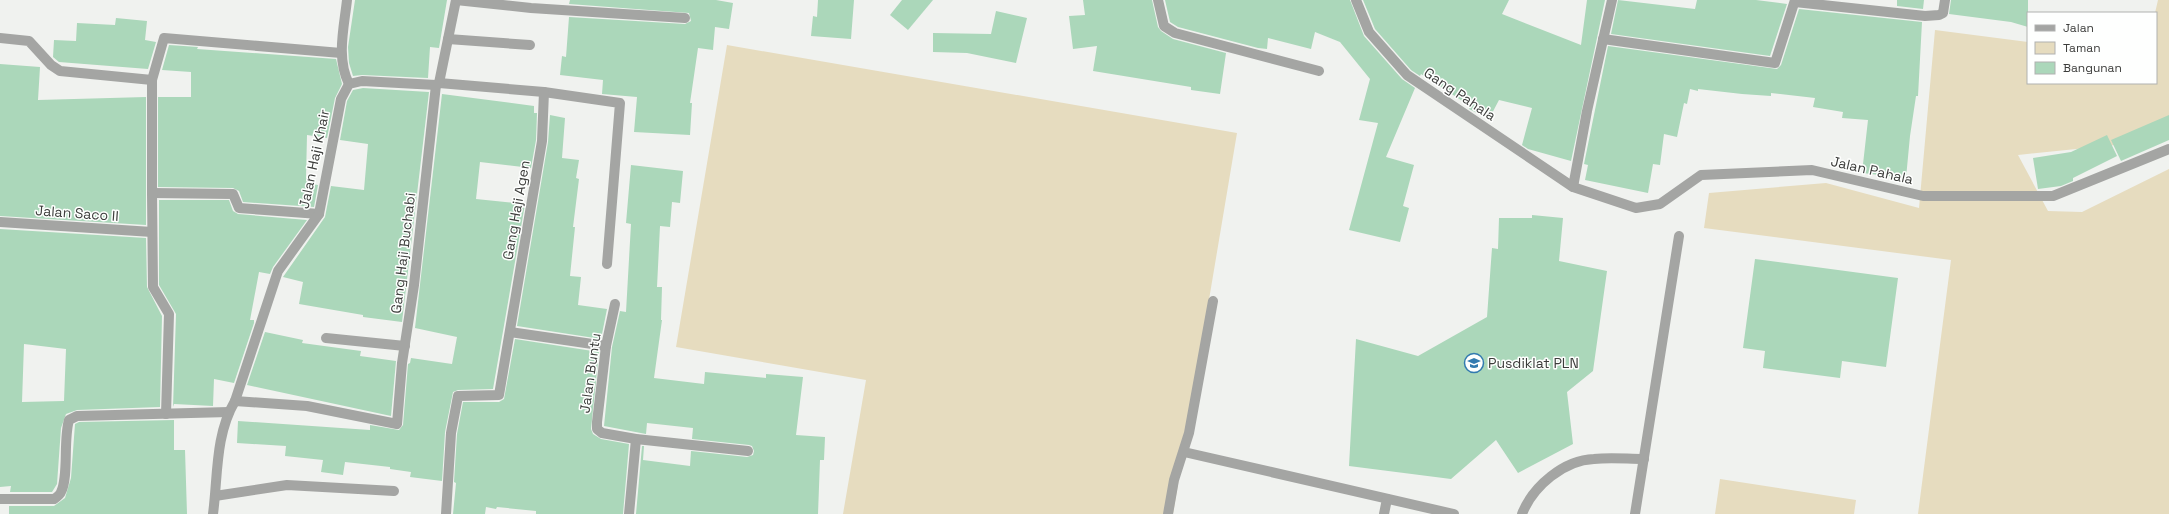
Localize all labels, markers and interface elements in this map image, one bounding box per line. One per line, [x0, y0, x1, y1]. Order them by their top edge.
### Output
legend [2027, 12, 2157, 84]
text: Jalan [2063, 20, 2094, 36]
text: Taman [2063, 40, 2100, 56]
text: Bangunan [2063, 60, 2122, 76]
street label: Gang Pahala [1421, 63, 1499, 125]
street label: Jalan Haji Khair [295, 108, 333, 210]
street label: Jalan Pahala [1829, 152, 1915, 188]
street label: Gang Haji Agen [498, 159, 534, 261]
street label: Gang Haji Buchabi [387, 192, 419, 314]
street label: Jalan Saco II [35, 201, 119, 225]
street label: Jalan Buntu [575, 332, 605, 414]
school or university icon: Pusdiklat PLN [1463, 352, 1485, 374]
place label: Pusdiklat PLN [1488, 354, 1579, 372]

